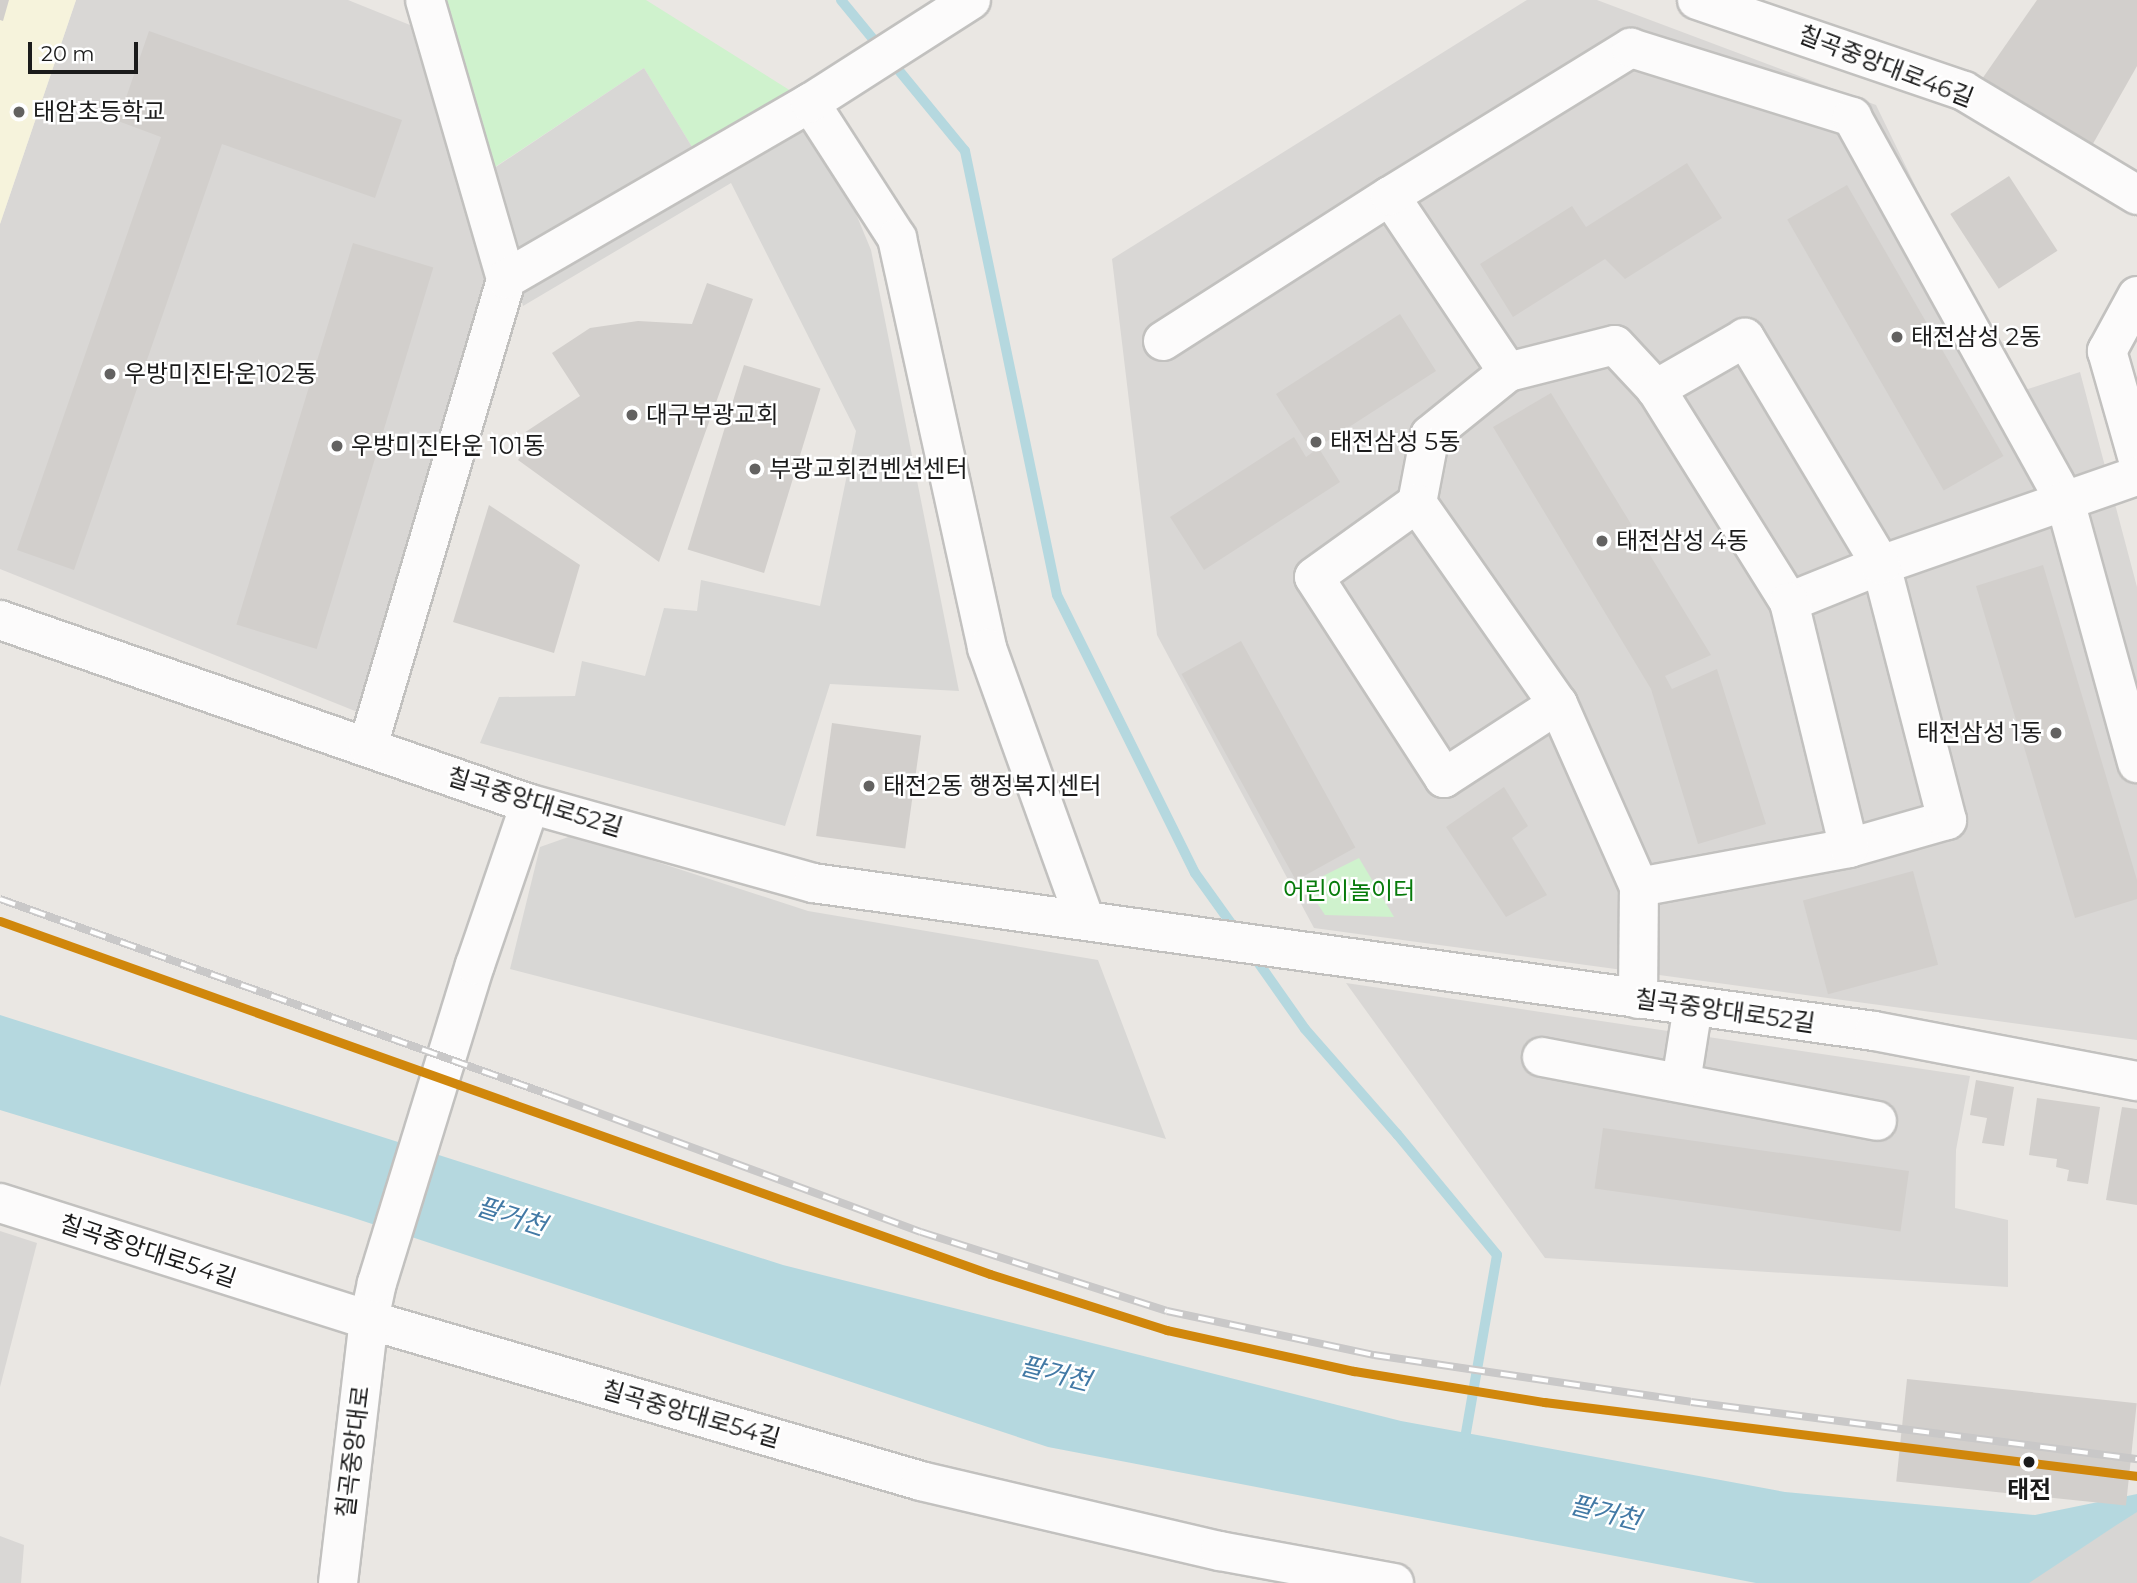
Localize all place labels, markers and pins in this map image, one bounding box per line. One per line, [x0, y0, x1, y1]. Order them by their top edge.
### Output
place label: 태암초등학교 [33, 98, 165, 126]
marker: 태암초등학교 [11, 104, 27, 120]
place label: 태전삼성 2동 [1911, 323, 2041, 351]
marker: 태전삼성 2동 [1889, 329, 1905, 345]
place label: 우방미진타운102동 [124, 360, 317, 388]
marker: 우방미진타운102동 [102, 366, 118, 382]
place label: 대구부광교회 [646, 401, 778, 429]
marker: 대구부광교회 [624, 407, 640, 423]
place label: 태전삼성 5동 [1330, 428, 1460, 456]
place label: 우방미진타운 101동 [351, 432, 545, 460]
marker: 태전삼성 5동 [1308, 434, 1324, 450]
marker: 우방미진타운 101동 [329, 438, 345, 454]
place label: 부광교회컨벤션센터 [769, 455, 968, 483]
marker: 부광교회컨벤션센터 [747, 461, 763, 477]
place label: 태전삼성 4동 [1616, 527, 1749, 555]
marker: 태전삼성 4동 [1594, 533, 1610, 549]
place label: 태전삼성 1동 [1917, 719, 2042, 747]
marker: 태전삼성 1동 [2048, 725, 2064, 741]
place label: 태전2동 행정복지센터 [883, 772, 1102, 800]
marker: 태전2동 행정복지센터 [861, 778, 877, 794]
marker: 태전 [2018, 1451, 2040, 1473]
place label: 태전 [2007, 1476, 2051, 1504]

